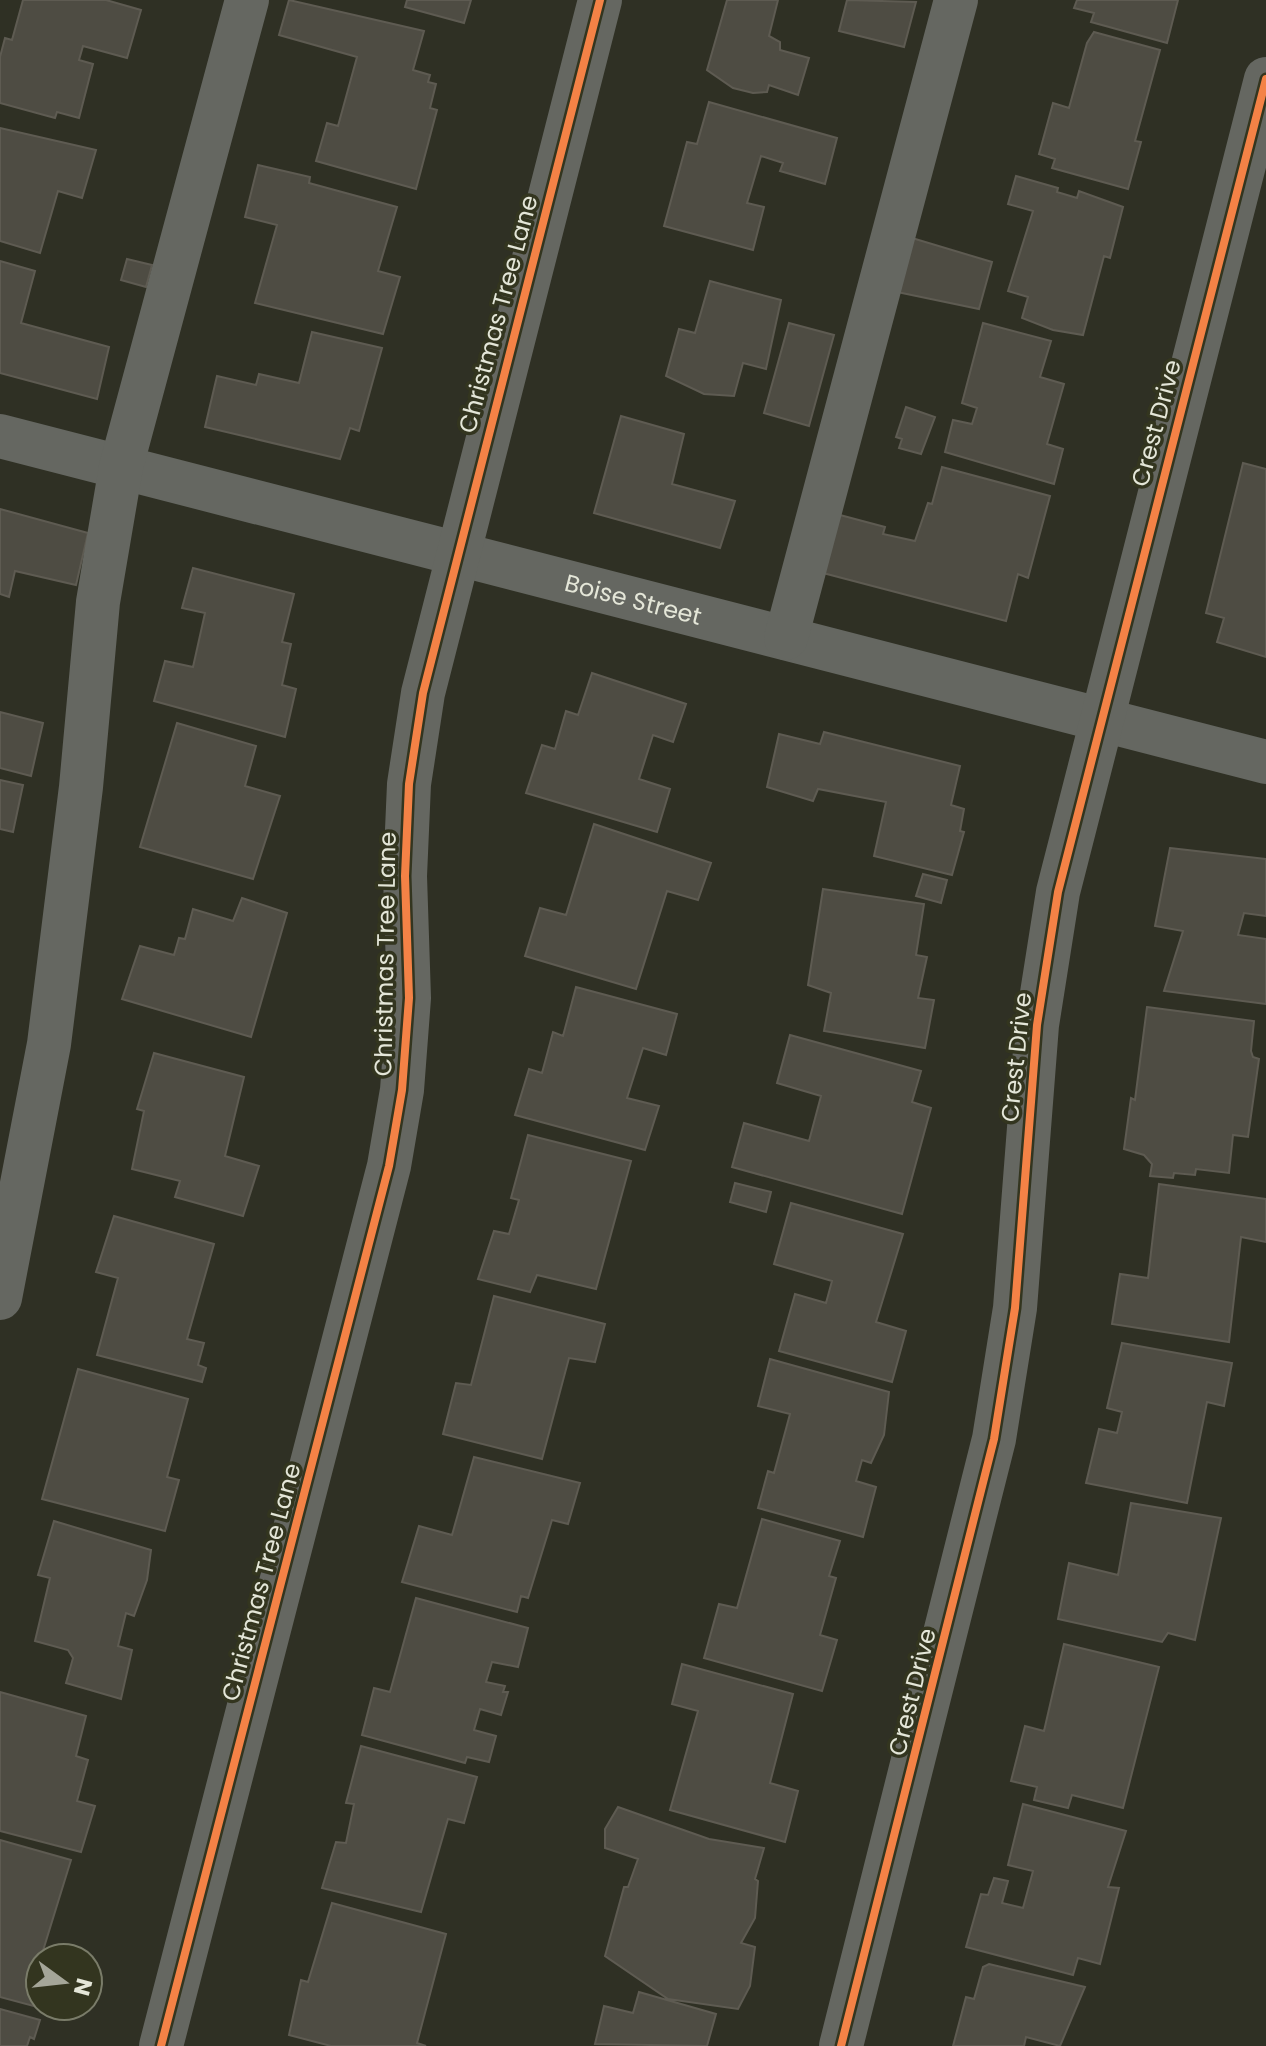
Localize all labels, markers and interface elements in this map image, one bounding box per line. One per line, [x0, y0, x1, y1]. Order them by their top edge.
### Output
street label: Christmas Tree Lane [450, 191, 546, 437]
street label: Crest Drive [1123, 356, 1189, 490]
street label: Boise Street [561, 566, 705, 633]
street label: Christmas Tree Lane [366, 831, 404, 1077]
street label: Crest Drive [993, 991, 1039, 1123]
street label: Christmas Tree Lane [213, 1459, 309, 1705]
street label: Crest Drive [880, 1625, 944, 1759]
north arrow [24, 1942, 104, 2022]
text: N [66, 1975, 100, 1999]

